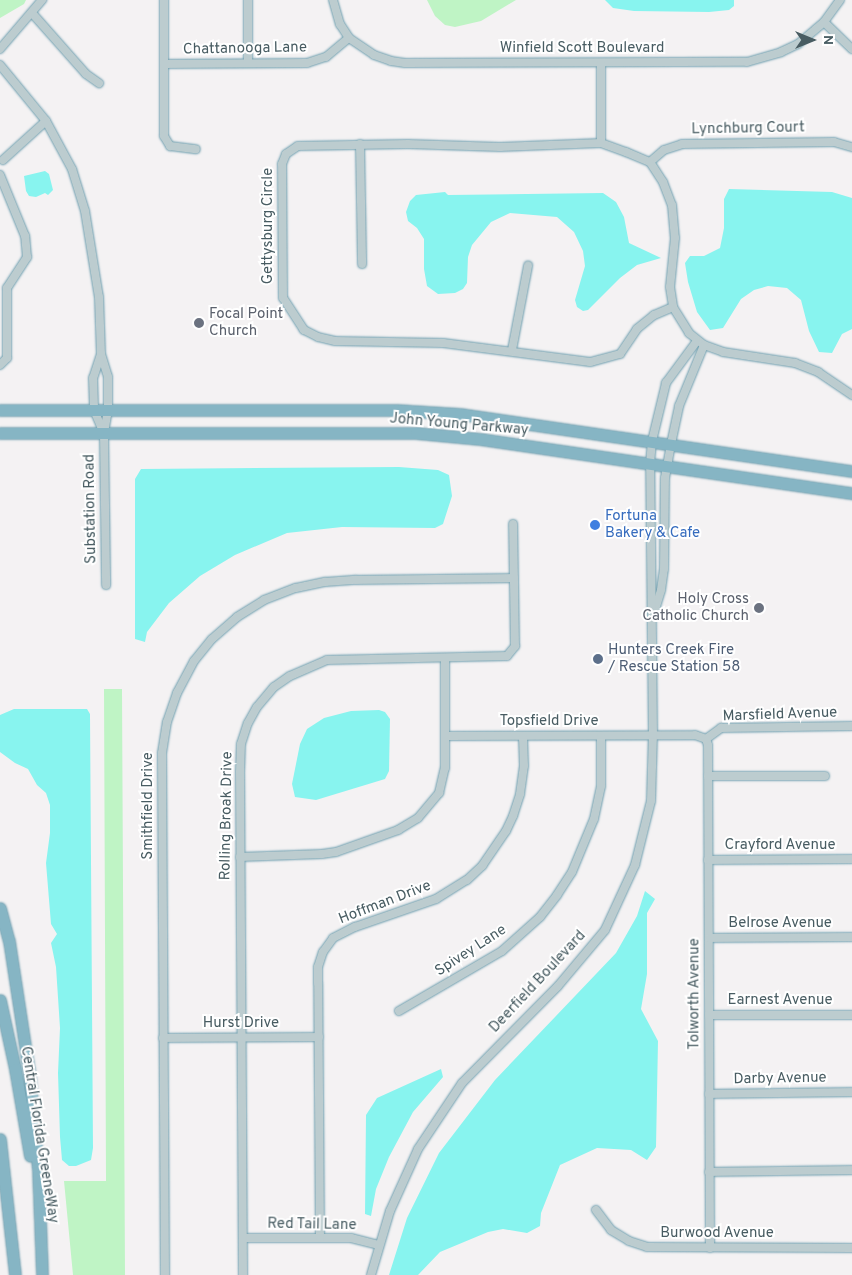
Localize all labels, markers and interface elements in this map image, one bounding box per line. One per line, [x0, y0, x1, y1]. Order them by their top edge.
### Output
north arrow [787, 15, 837, 65]
text: N [819, 35, 836, 45]
street label: Chattanooga Lane [183, 39, 307, 59]
street label: Winfield Scott Boulevard [500, 40, 664, 58]
street label: Lynchburg Court [691, 119, 805, 139]
street label: Gettysburg Circle [260, 168, 278, 284]
place label: Focal Point Church [209, 305, 283, 340]
marker: Focal Point Church [193, 317, 205, 329]
street label: John Young Parkway [388, 410, 530, 440]
street label: Substation Road [81, 454, 101, 564]
place label: Fortuna Bakery & Cafe [605, 507, 700, 542]
marker: Fortuna Bakery & Cafe [589, 519, 601, 531]
place label: Holy Cross Catholic Church [642, 590, 749, 625]
marker: Holy Cross Catholic Church [753, 602, 765, 614]
place label: Hunters Creek Fire / Rescue Station 58 [608, 641, 741, 676]
marker: Hunters Creek Fire / Rescue Station 58 [592, 653, 604, 665]
street label: Marsfield Avenue [722, 704, 838, 726]
street label: Topsfield Drive [499, 713, 599, 731]
street label: Rolling Broak Drive [217, 751, 237, 881]
street label: Smithfield Drive [140, 752, 158, 860]
street label: Crayford Avenue [724, 837, 836, 855]
street label: Hoffman Drive [336, 877, 434, 929]
street label: Belrose Avenue [728, 915, 832, 933]
street label: Spivey Lane [432, 921, 510, 981]
street label: Deerfield Boulevard [486, 927, 590, 1037]
street label: Tolworth Avenue [686, 938, 704, 1050]
street label: Earnest Avenue [727, 992, 833, 1010]
street label: Hurst Drive [203, 1015, 279, 1033]
street label: Central Florida GreeneWay [16, 1045, 62, 1225]
street label: Darby Avenue [733, 1069, 827, 1089]
street label: Red Tail Lane [267, 1215, 357, 1235]
street label: Burwood Avenue [660, 1225, 774, 1243]

